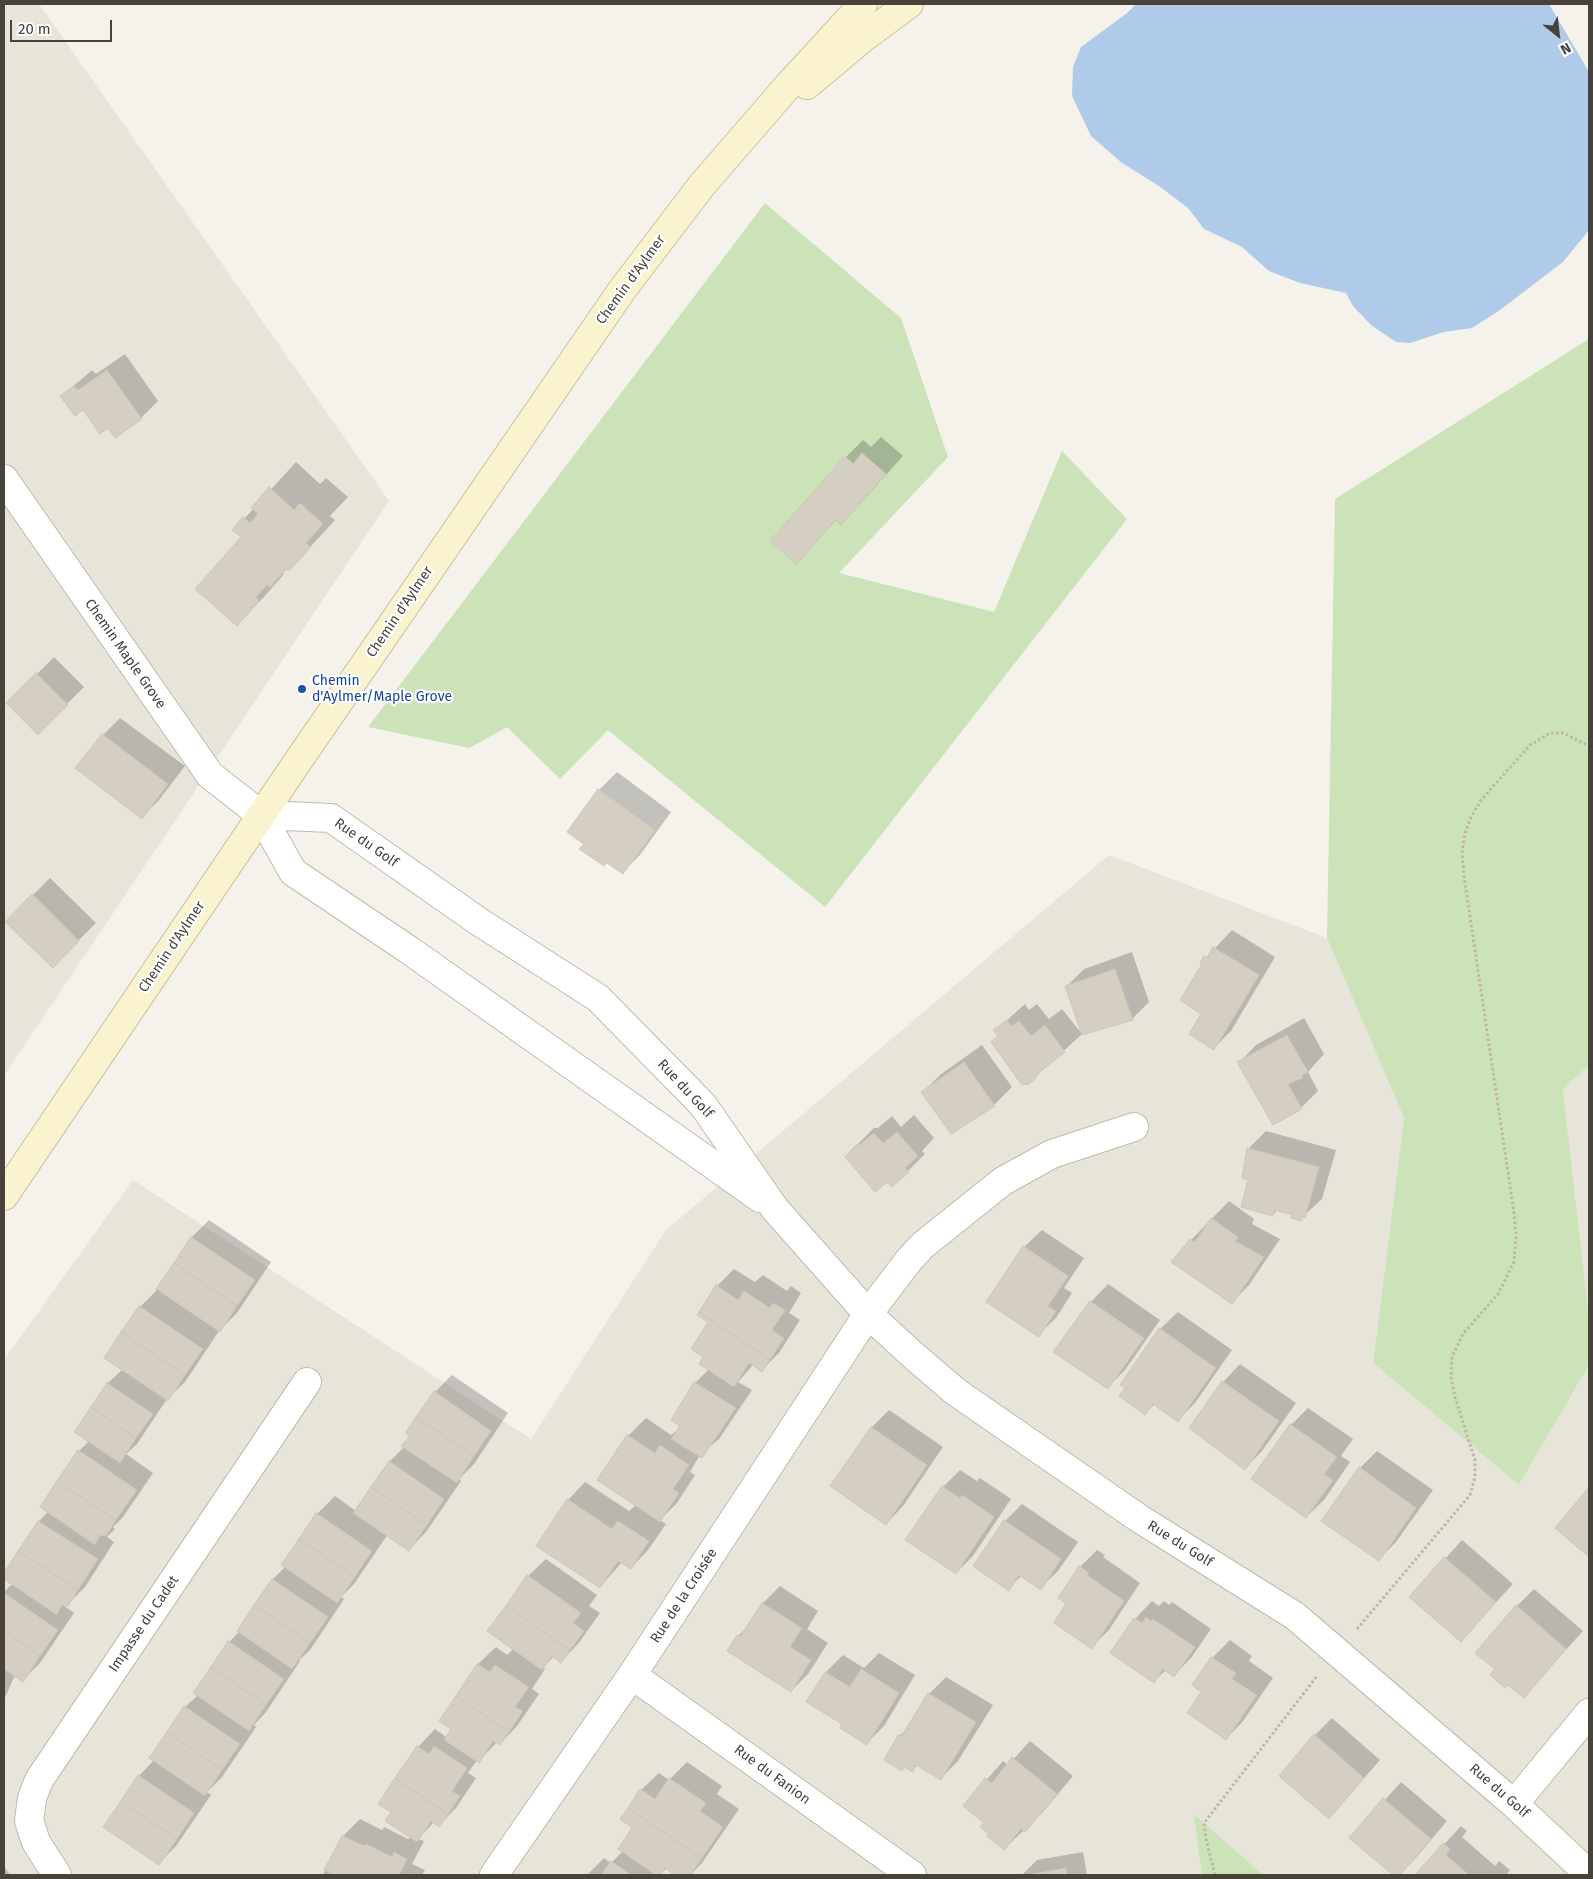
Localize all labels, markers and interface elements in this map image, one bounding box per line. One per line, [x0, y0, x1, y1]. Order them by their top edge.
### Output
scale bar [12, 10, 115, 42]
north arrow [1533, 10, 1583, 60]
text: 20 m [18, 20, 51, 38]
text: N [1557, 39, 1574, 58]
street label: Chemin d'Aylmer [593, 232, 669, 328]
street label: Chemin d'Aylmer [363, 563, 437, 661]
street label: Chemin Maple Grove [81, 596, 169, 712]
place label: Chemin d'Aylmer/Maple Grove [312, 673, 452, 706]
marker: Chemin d'Aylmer/Maple Grove [296, 683, 308, 695]
street label: Rue du Golf [331, 815, 401, 871]
street label: Chemin d'Aylmer [135, 898, 209, 996]
street label: Rue du Golf [654, 1056, 716, 1122]
street label: Rue du Golf [1144, 1517, 1216, 1571]
street label: Rue de la Croisée [647, 1545, 721, 1647]
street label: Impasse du Cadet [106, 1573, 182, 1675]
street label: Rue du Fanion [731, 1742, 813, 1808]
street label: Rue du Golf [1466, 1760, 1532, 1822]

